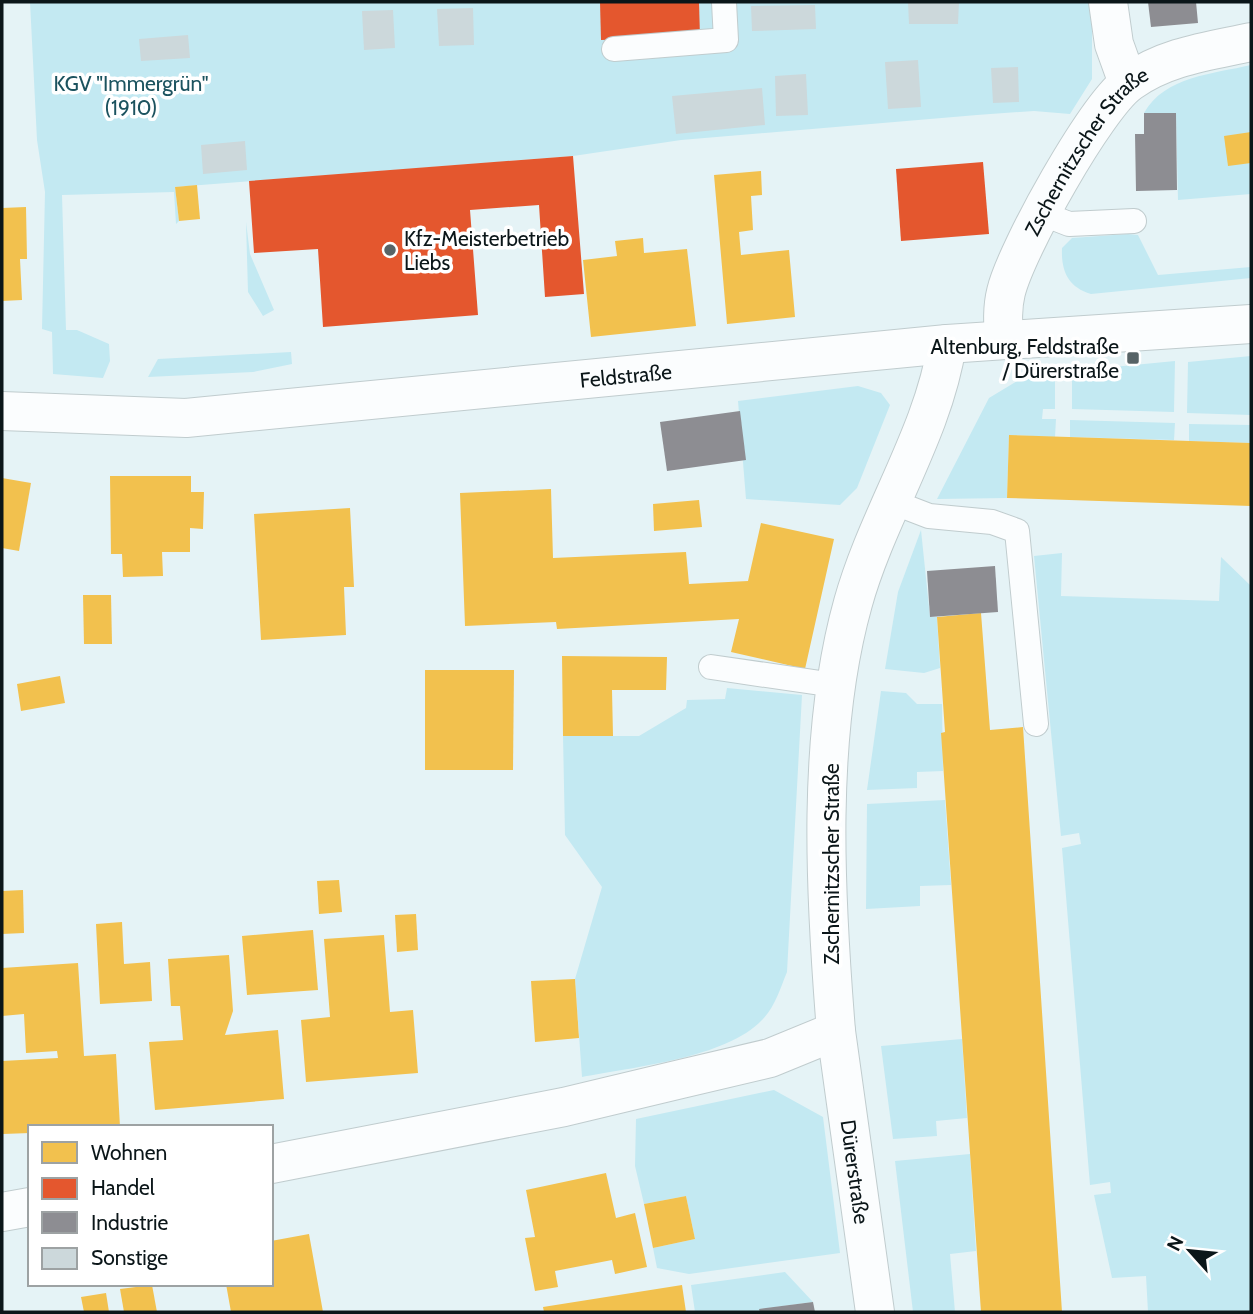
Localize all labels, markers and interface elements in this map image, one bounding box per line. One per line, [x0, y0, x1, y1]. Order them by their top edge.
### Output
street label: Zschernitzscher Straße [1019, 61, 1153, 240]
park label: KGV "Immergrün" (1910) [53, 71, 209, 120]
place label: Kfz-Meisterbetrieb Liebs [404, 226, 569, 275]
marker: Kfz-Meisterbetrieb Liebs [382, 242, 398, 258]
place label: Altenburg, Feldstraße / Dürerstraße [931, 334, 1119, 383]
marker: Altenburg, Feldstraße / Dürerstraße [1125, 350, 1141, 366]
street label: Feldstraße [579, 358, 673, 392]
street label: Zschernitzscher Straße [819, 763, 844, 965]
street label: Dürerstraße [836, 1118, 875, 1226]
legend [28, 1125, 273, 1286]
text: Wohnen [91, 1140, 167, 1165]
text: Handel [91, 1175, 155, 1200]
text: Industrie [91, 1210, 168, 1235]
north arrow [1155, 1216, 1225, 1286]
text: N [1162, 1232, 1189, 1255]
text: Sonstige [91, 1245, 168, 1270]

